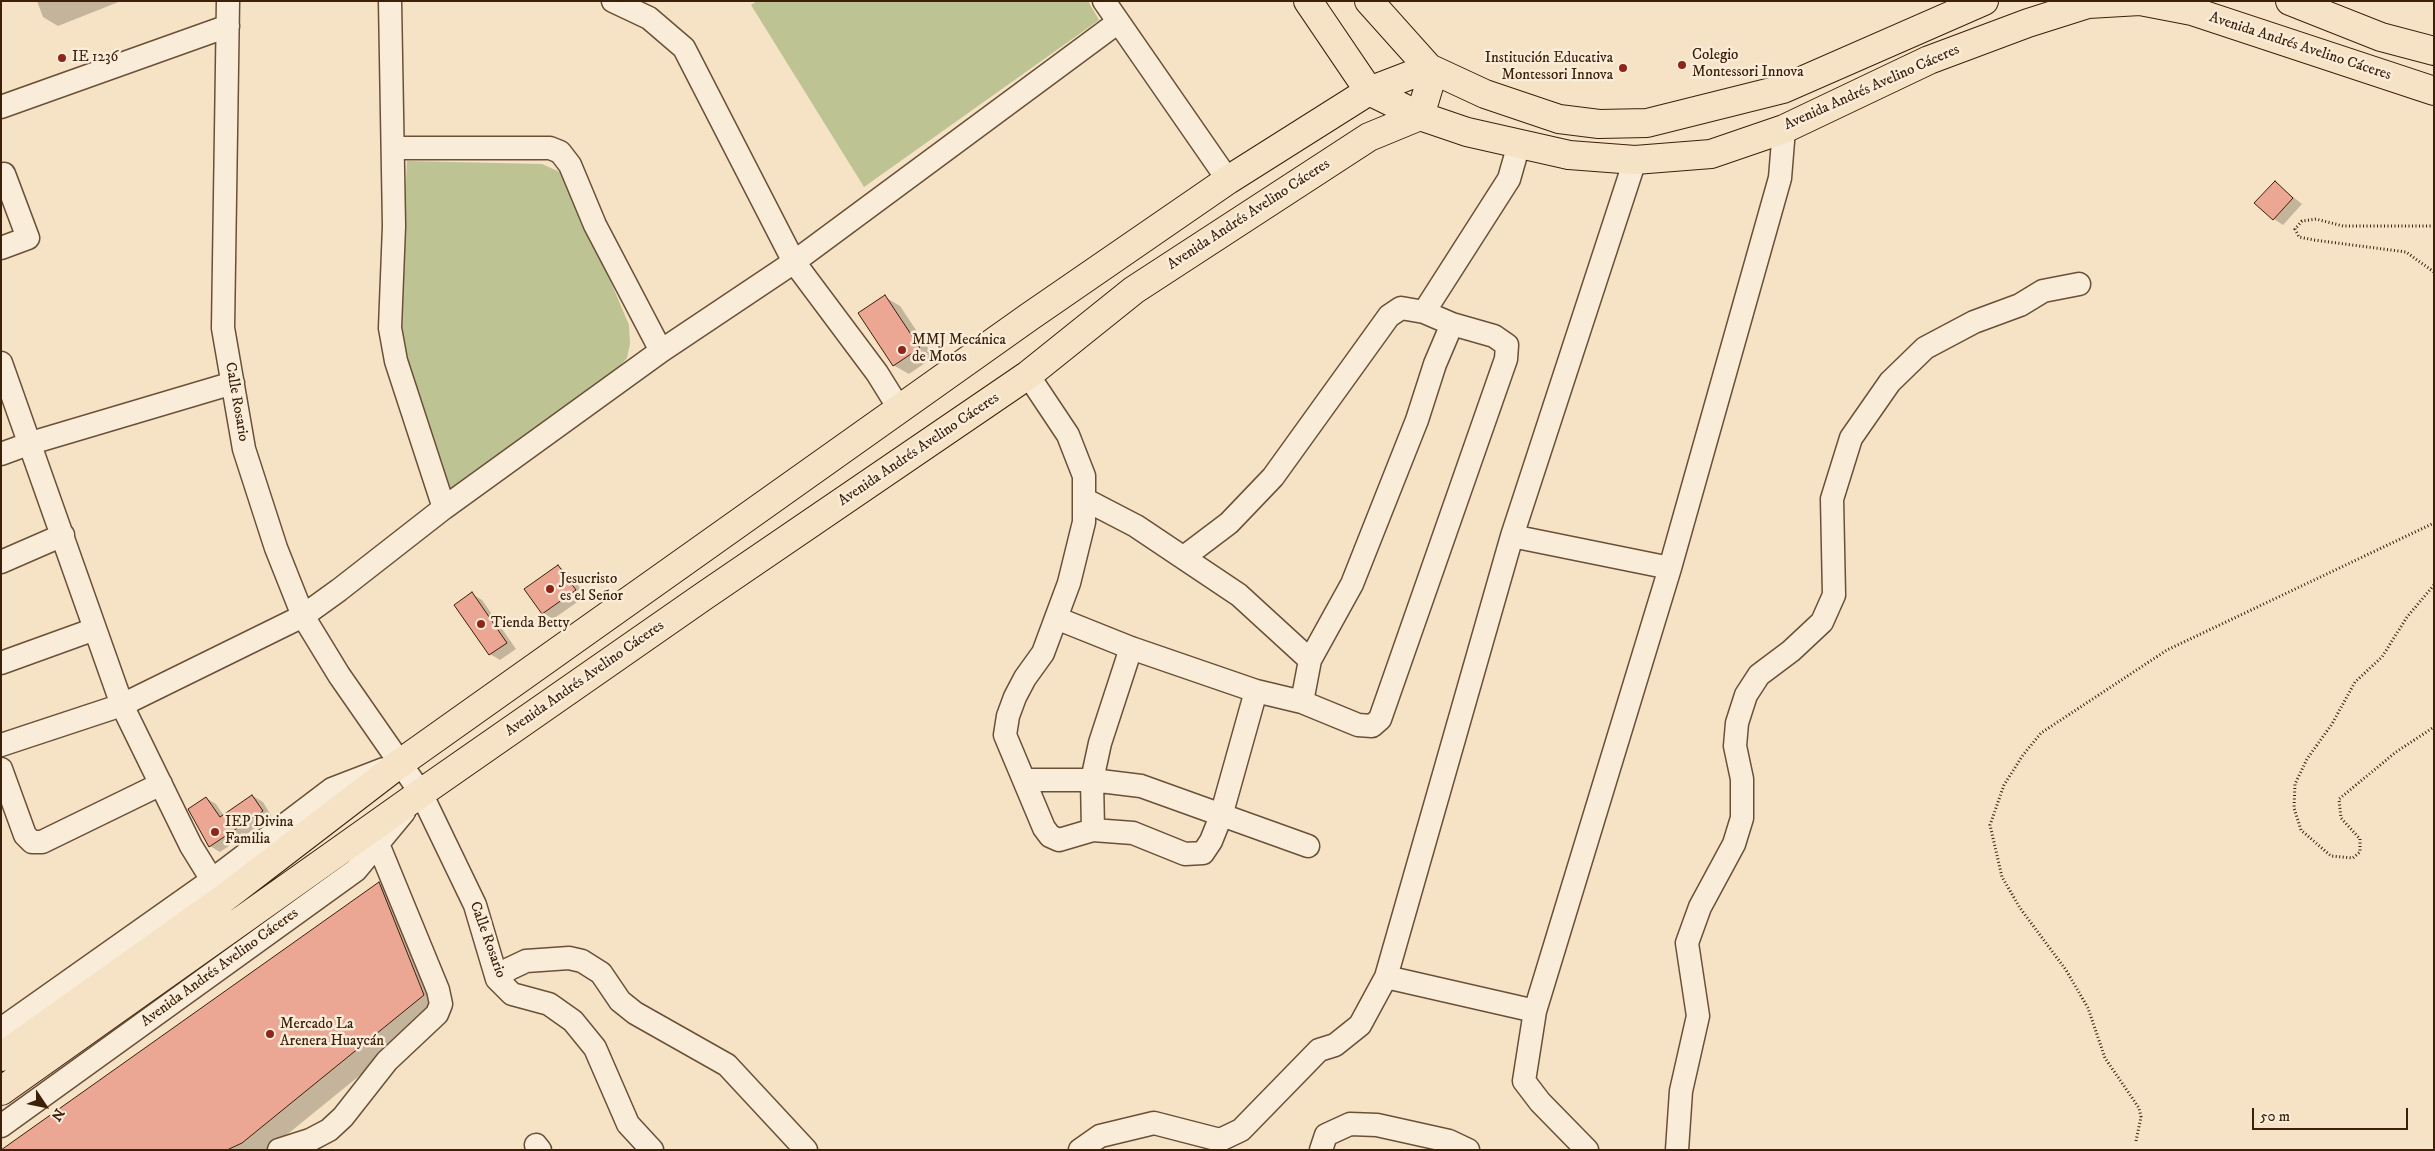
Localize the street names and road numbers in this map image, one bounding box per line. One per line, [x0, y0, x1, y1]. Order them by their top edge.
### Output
street label: Avenida Andrés Avelino Cáceres [2207, 9, 2393, 85]
street label: Avenida Andrés Avelino Cáceres [1781, 41, 1963, 135]
street label: Avenida Andrés Avelino Cáceres [1164, 156, 1334, 274]
street label: Calle Rosario [220, 361, 252, 443]
street label: Avenida Andrés Avelino Cáceres [835, 389, 1003, 511]
street label: Avenida Andrés Avelino Cáceres [502, 617, 668, 741]
street label: Calle Rosario [465, 899, 509, 981]
street label: Avenida Andrés Avelino Cáceres [138, 905, 302, 1031]

